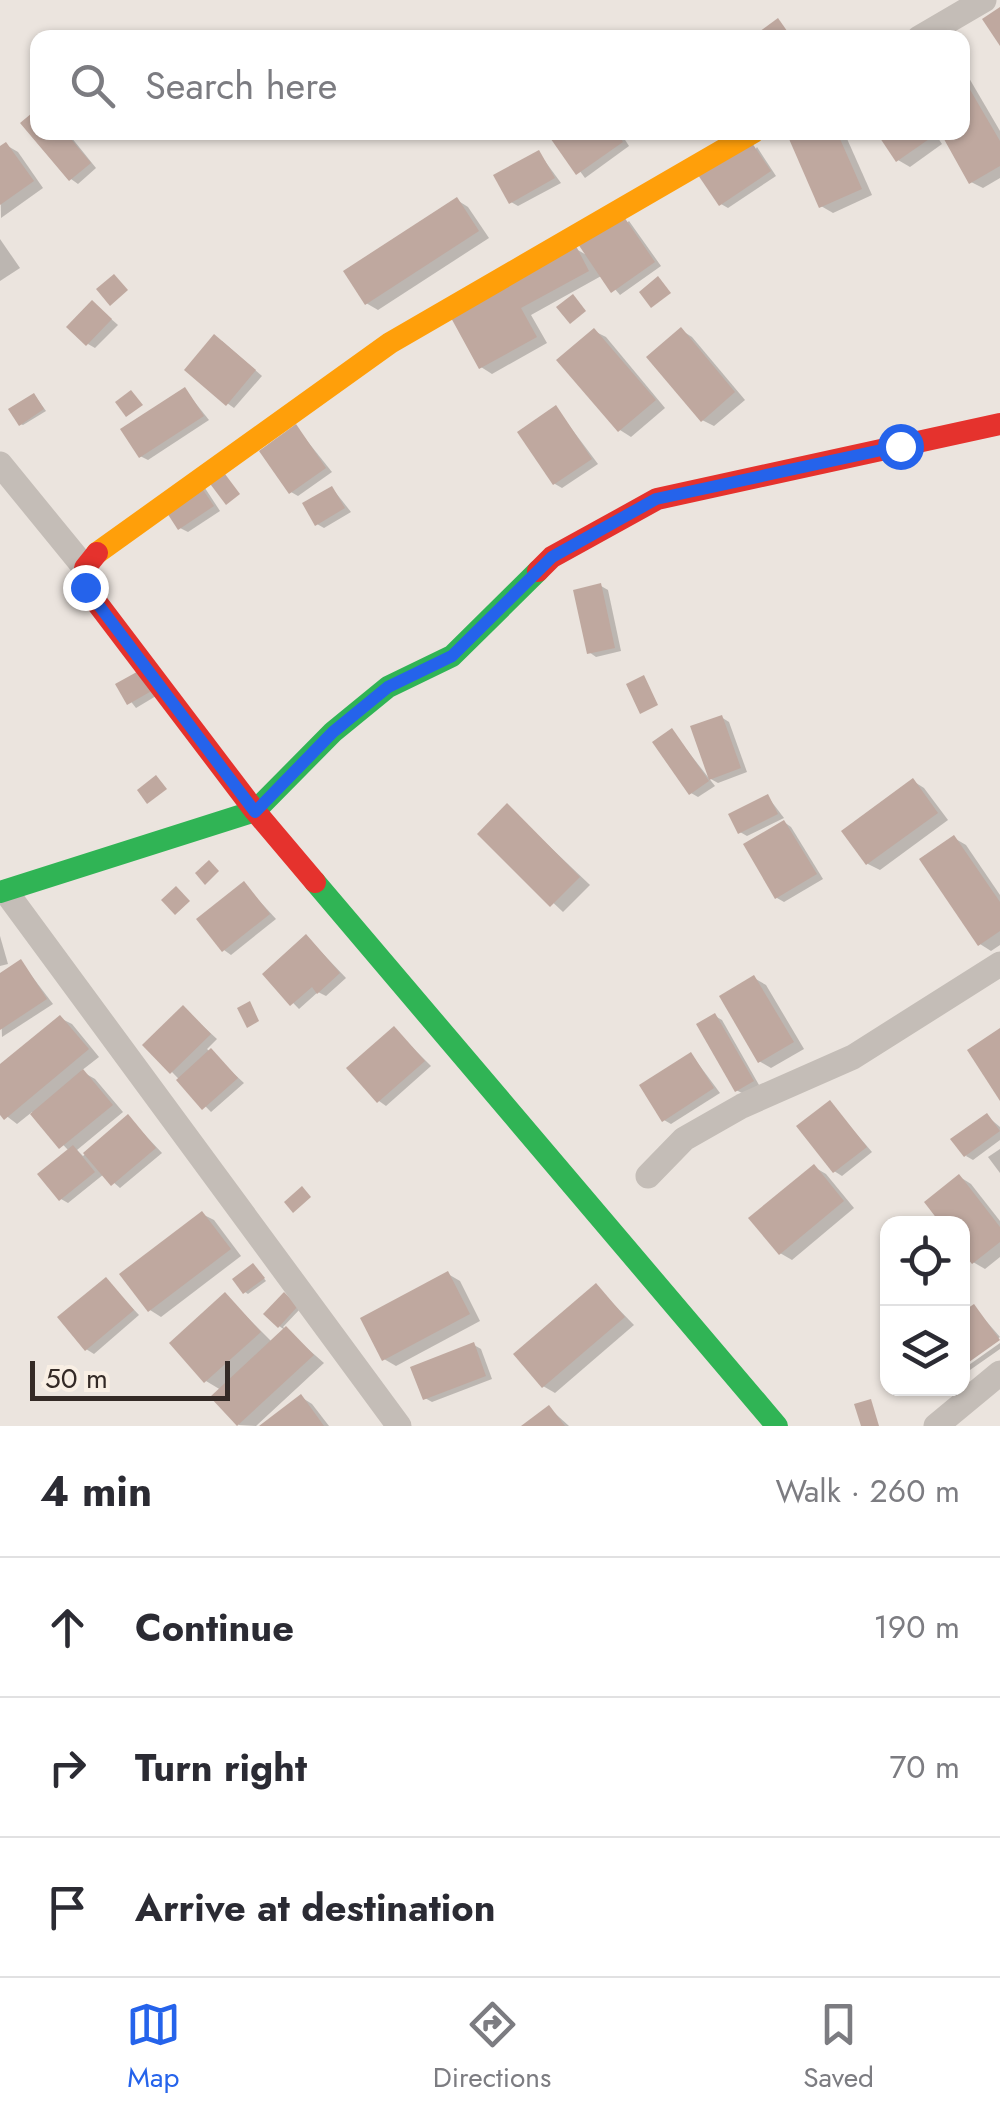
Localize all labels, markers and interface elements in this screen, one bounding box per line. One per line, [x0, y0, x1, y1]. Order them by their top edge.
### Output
search box [30, 30, 970, 140]
icon: search [65, 58, 120, 113]
text: Search here [145, 58, 337, 113]
route start [878, 424, 924, 470]
route end [63, 565, 109, 611]
map controls [880, 1216, 970, 1396]
button: locate [880, 1216, 970, 1306]
button: layers [880, 1306, 970, 1396]
scale bar [30, 1356, 230, 1400]
text: 50 m [45, 1358, 108, 1399]
text: 4 min [40, 1461, 152, 1522]
text: Walk · 260 m [775, 1468, 960, 1514]
icon: ahead [40, 1600, 95, 1655]
text: Continue [135, 1600, 294, 1655]
text: 190 m [873, 1604, 960, 1650]
icon: right [40, 1740, 95, 1795]
text: Turn right [135, 1740, 307, 1795]
text: 70 m [889, 1744, 960, 1790]
icon: arrive [40, 1880, 95, 1935]
text: Arrive at destination [135, 1880, 496, 1935]
tab: Map [126, 1997, 181, 2098]
tab: Directions [433, 1997, 551, 2098]
tab: Saved [803, 1997, 874, 2098]

